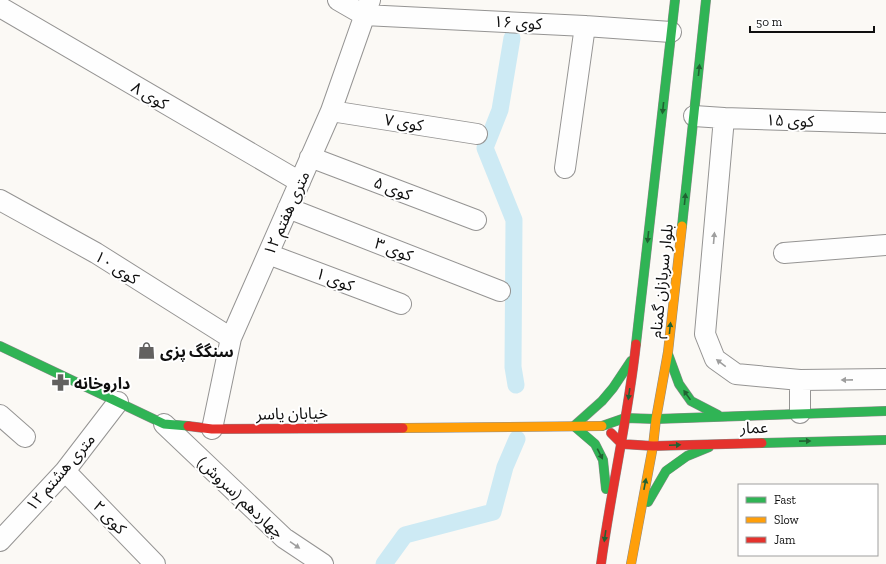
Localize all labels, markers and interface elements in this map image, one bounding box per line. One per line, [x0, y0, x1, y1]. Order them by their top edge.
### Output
scale bar [750, 8, 874, 34]
street label: کوی ۱۶ [493, 12, 543, 33]
text: 50 m [756, 15, 783, 29]
one-way arrow [696, 64, 702, 76]
street label: کوی ۸ [128, 77, 172, 114]
one-way arrow [659, 102, 666, 114]
street label: کوی ۷ [383, 110, 425, 135]
street label: کوی ۱۵ [766, 110, 815, 131]
street label: ۱۲ متری هفتم [259, 168, 316, 260]
street label: کوی ۵ [371, 173, 415, 204]
one-way arrow [682, 193, 688, 205]
street label: بلوار سربازان گمنام [646, 223, 680, 340]
one-way arrow [645, 231, 651, 243]
one-way arrow [710, 232, 717, 244]
street label: کوی ۳ [372, 234, 416, 265]
street label: کوی ۱۰ [91, 247, 143, 288]
street label: کوی ۱ [313, 264, 357, 295]
one-way arrow [667, 322, 674, 334]
shop icon: سنگگ پزی [137, 341, 157, 361]
place label: سنگگ پزی [160, 342, 234, 362]
one-way arrow [715, 359, 726, 367]
pharmacy icon: داروخانه [51, 373, 71, 393]
place label: داروخانه [74, 374, 130, 393]
one-way arrow [841, 376, 853, 383]
one-way arrow [626, 388, 632, 400]
one-way arrow [683, 390, 691, 400]
street label: خیابان یاسر [255, 403, 328, 424]
street label: عمار [739, 418, 768, 437]
street label: ۱۲ متری هشتم [22, 430, 101, 517]
one-way arrow [799, 438, 811, 445]
one-way arrow [669, 442, 682, 448]
one-way arrow [597, 448, 604, 460]
street label: چهاردهم (سروش) [191, 453, 288, 544]
one-way arrow [643, 478, 649, 490]
legend [738, 484, 878, 556]
text: Fast [774, 493, 797, 507]
street label: کوی ۲ [89, 497, 130, 538]
text: Slow [774, 513, 800, 527]
one-way arrow [601, 530, 608, 542]
text: Jam [774, 533, 796, 547]
one-way arrow [290, 541, 300, 549]

